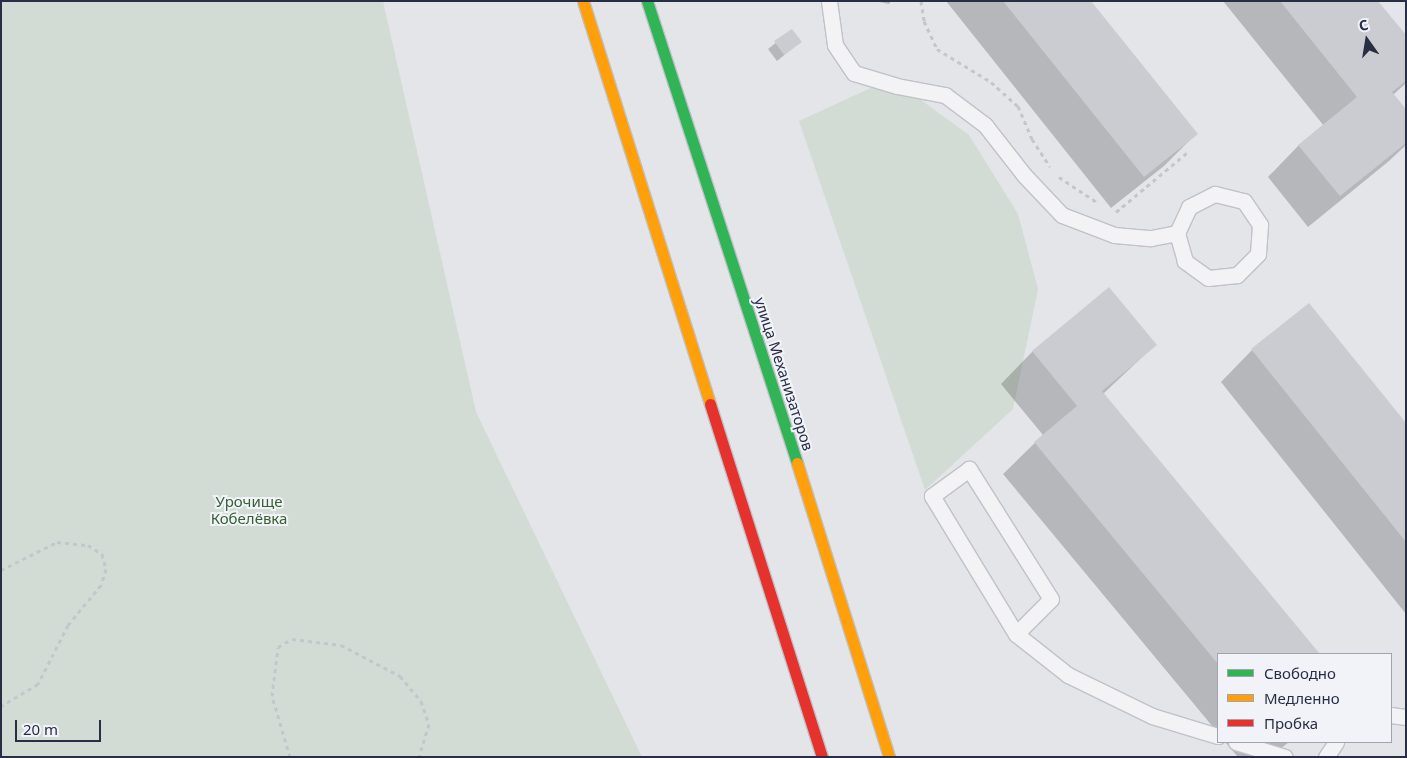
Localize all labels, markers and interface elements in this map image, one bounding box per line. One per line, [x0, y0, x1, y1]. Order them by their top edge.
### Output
north arrow [1342, 15, 1392, 65]
text: С [1357, 15, 1370, 35]
street label: улица Механизаторов [751, 295, 817, 453]
park label: Урочище Кобелёвка [211, 492, 287, 527]
legend [1217, 653, 1392, 743]
text: Свободно [1264, 663, 1336, 683]
text: Медленно [1264, 688, 1340, 708]
scale bar [18, 710, 104, 742]
text: Пробка [1264, 713, 1318, 733]
text: 20 m [23, 719, 58, 739]

